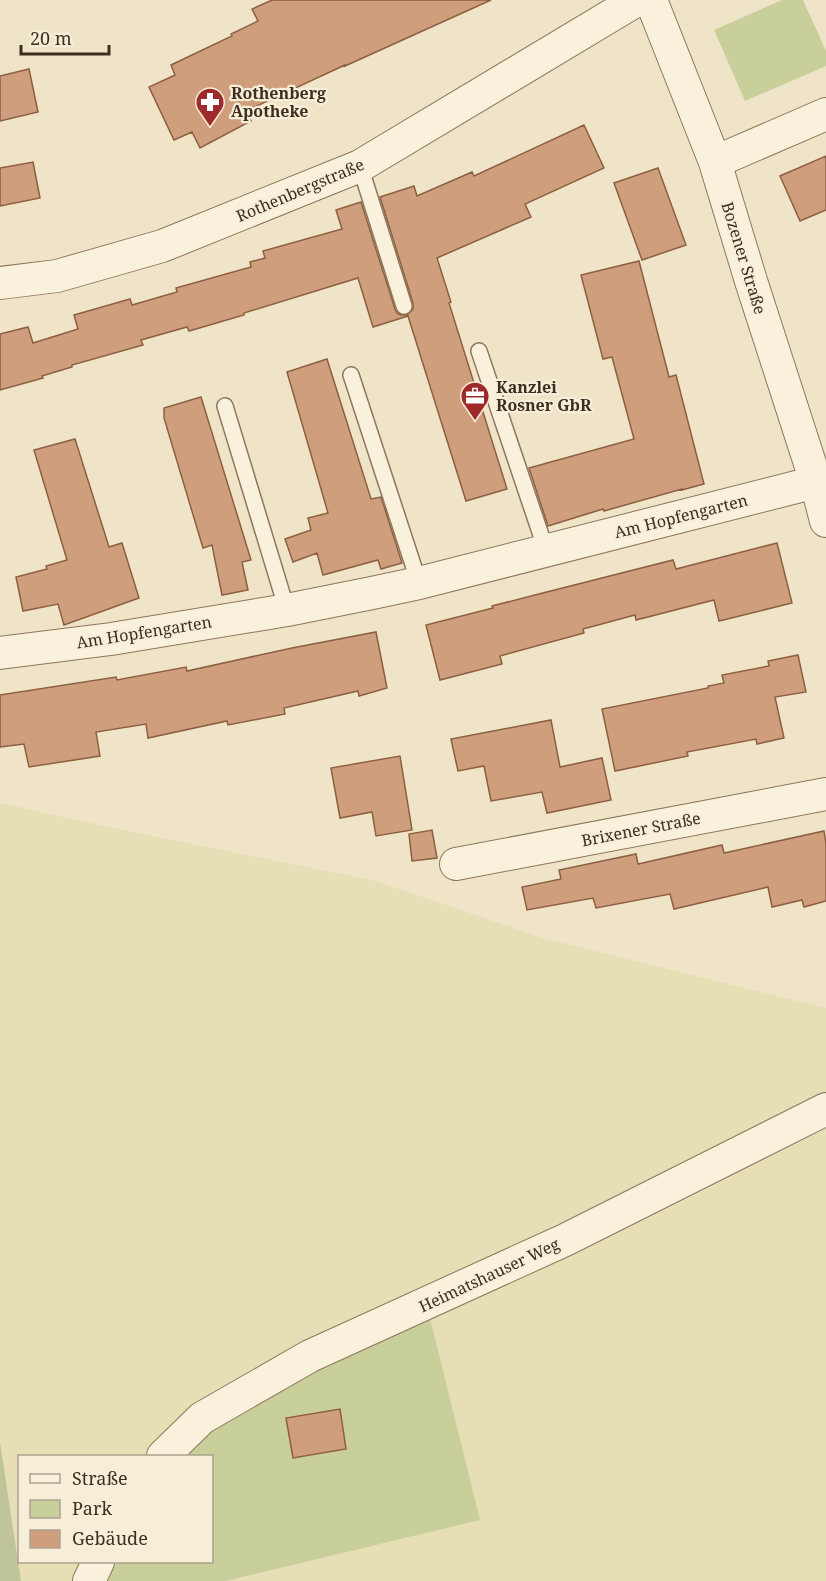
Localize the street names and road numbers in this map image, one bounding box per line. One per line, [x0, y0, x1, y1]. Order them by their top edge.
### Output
street label: Rothenbergstraße [233, 153, 367, 227]
street label: Bozener Straße [716, 199, 772, 317]
street label: Am Hopfengarten [612, 489, 750, 543]
street label: Am Hopfengarten [75, 610, 213, 654]
street label: Brixener Straße [580, 807, 702, 851]
street label: Heimatshauser Weg [415, 1233, 563, 1317]

